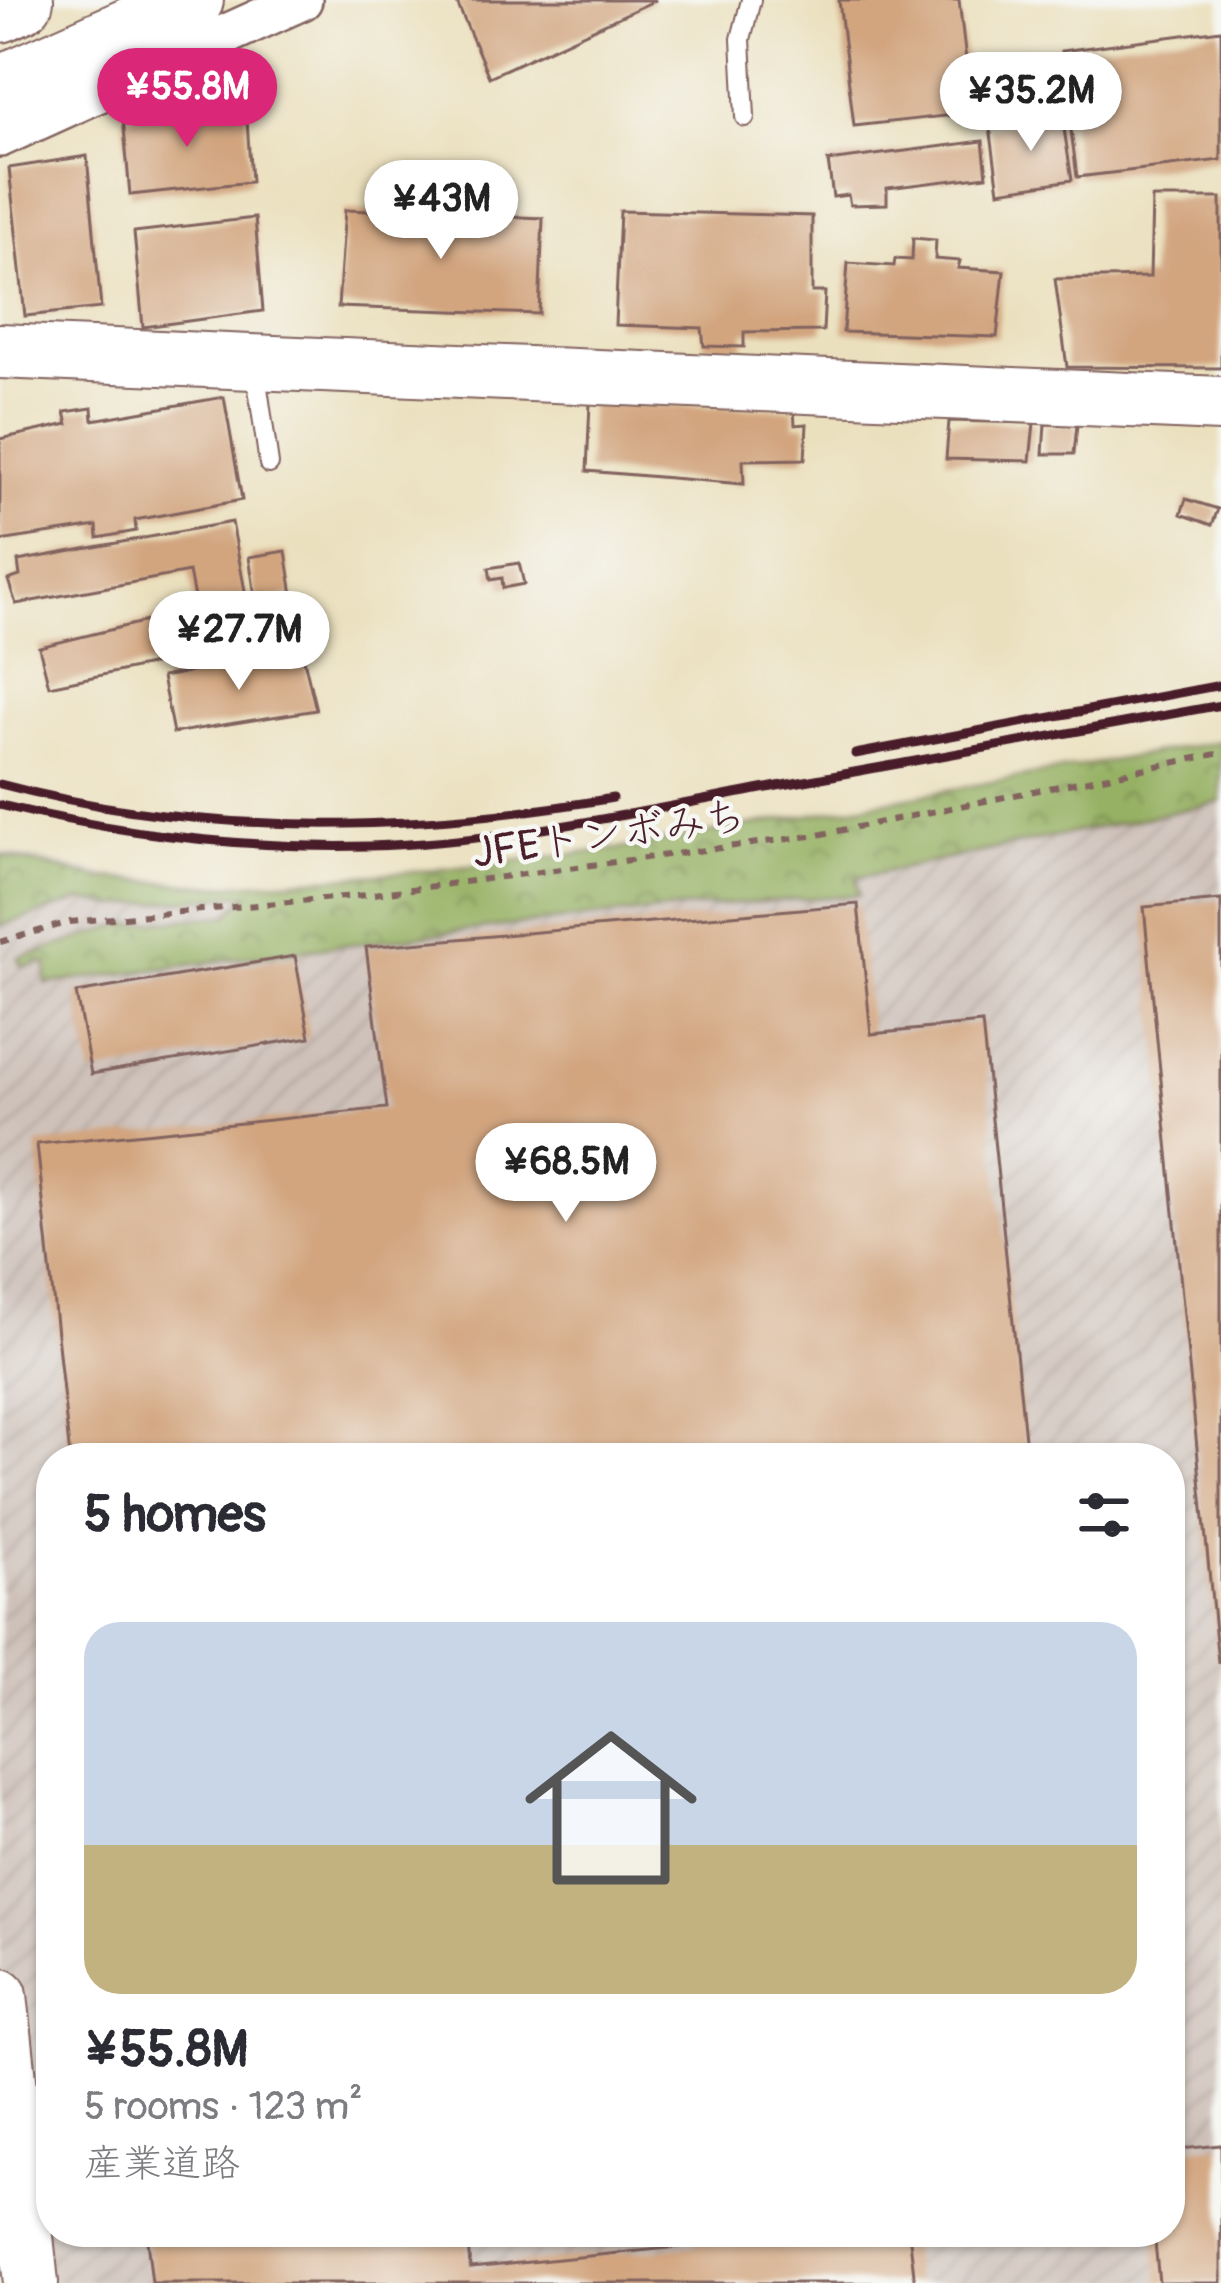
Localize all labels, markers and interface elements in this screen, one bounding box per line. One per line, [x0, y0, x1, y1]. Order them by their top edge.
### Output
pin: ¥55.8M [89, 48, 285, 150]
pin: ¥35.2M [933, 52, 1129, 154]
text: ¥55.8M [124, 62, 250, 111]
text: ¥35.2M [967, 66, 1095, 115]
pin: ¥43M [370, 160, 512, 262]
text: ¥43M [391, 174, 491, 223]
pin: ¥27.7M [141, 591, 337, 693]
text: ¥27.7M [176, 605, 302, 654]
street label: JFEトンボみち [469, 790, 749, 880]
pin: ¥68.5M [468, 1123, 664, 1225]
text: ¥68.5M [502, 1137, 630, 1186]
icon: filters [1071, 1482, 1137, 1548]
text: 5 homes [84, 1483, 266, 1547]
icon: home [503, 1700, 719, 1916]
text: ¥55.8M [84, 2018, 248, 2082]
text: 5 rooms · 123 m² [84, 2082, 363, 2131]
text: 産業道路 [84, 2139, 240, 2188]

